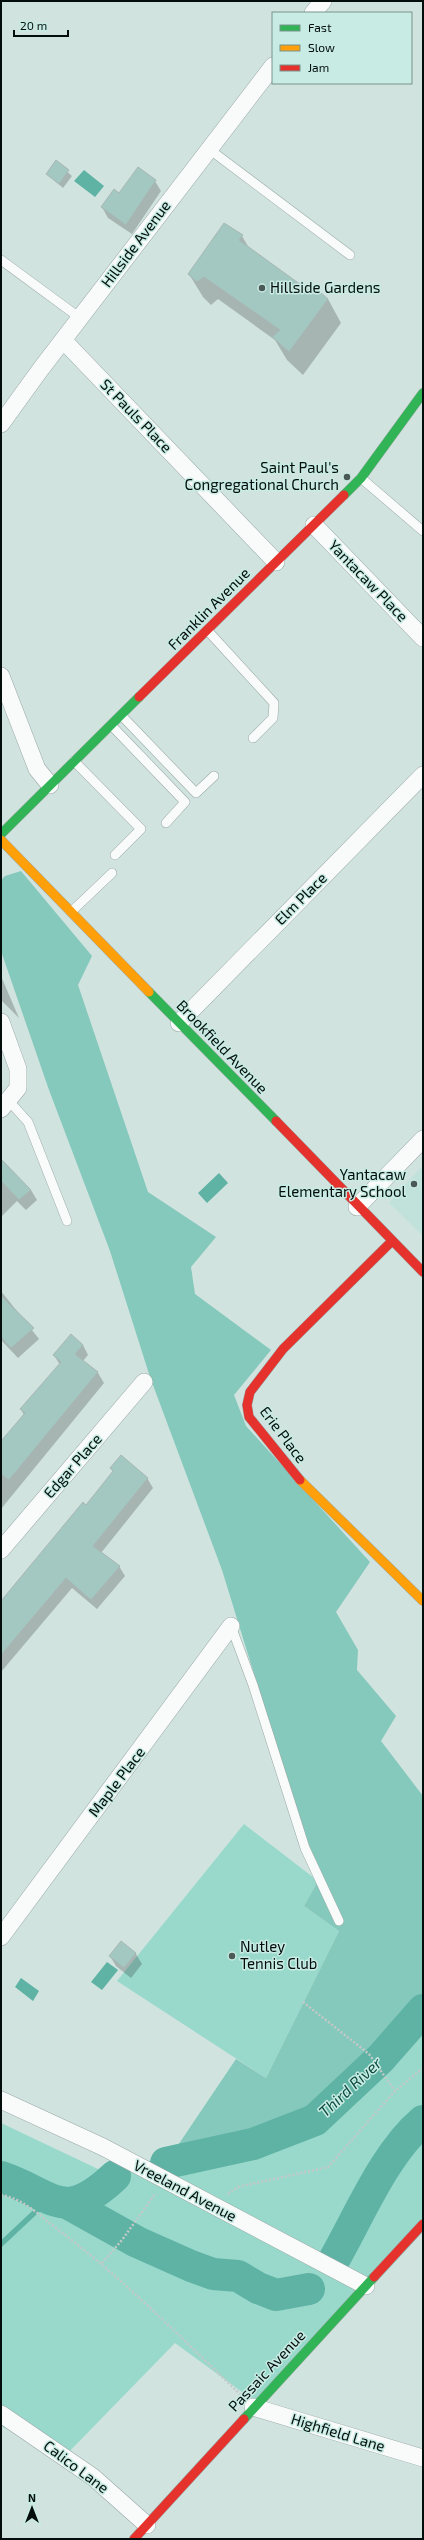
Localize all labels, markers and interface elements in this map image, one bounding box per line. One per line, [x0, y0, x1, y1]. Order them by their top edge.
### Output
scale bar [14, 12, 68, 38]
legend [272, 12, 412, 84]
text: 20 m [20, 18, 47, 32]
text: Fast [308, 20, 332, 34]
text: Slow [308, 40, 335, 54]
text: Jam [308, 60, 329, 74]
street label: Hillside Avenue [97, 196, 174, 290]
place label: Hillside Gardens [270, 278, 381, 296]
marker: Hillside Gardens [257, 283, 267, 293]
street label: St Pauls Place [97, 375, 176, 456]
place label: Saint Paul's Congregational Church [184, 458, 339, 493]
marker: Saint Paul's Congregational Church [342, 472, 352, 482]
street label: Yantacaw Place [325, 536, 412, 625]
street label: Franklin Avenue [164, 564, 253, 653]
street label: Elm Place [271, 869, 330, 928]
street label: Brookfield Avenue [173, 996, 272, 1097]
place label: Yantacaw Elementary School [278, 1165, 407, 1200]
marker: Yantacaw Elementary School [409, 1179, 419, 1189]
street label: Erie Place [257, 1402, 311, 1466]
street label: Edgar Place [39, 1429, 105, 1501]
street label: Maple Place [84, 1743, 148, 1820]
place label: Nutley Tennis Club [240, 1937, 317, 1972]
marker: Nutley Tennis Club [227, 1951, 237, 1961]
water label: Third River [314, 2052, 385, 2120]
street label: Vreeland Avenue [131, 2155, 240, 2225]
street label: Passaic Avenue [224, 2326, 309, 2415]
street label: Highfield Lane [289, 2409, 387, 2455]
street label: Calico Lane [41, 2436, 113, 2496]
north arrow [12, 2488, 52, 2528]
text: N [28, 2491, 36, 2504]

